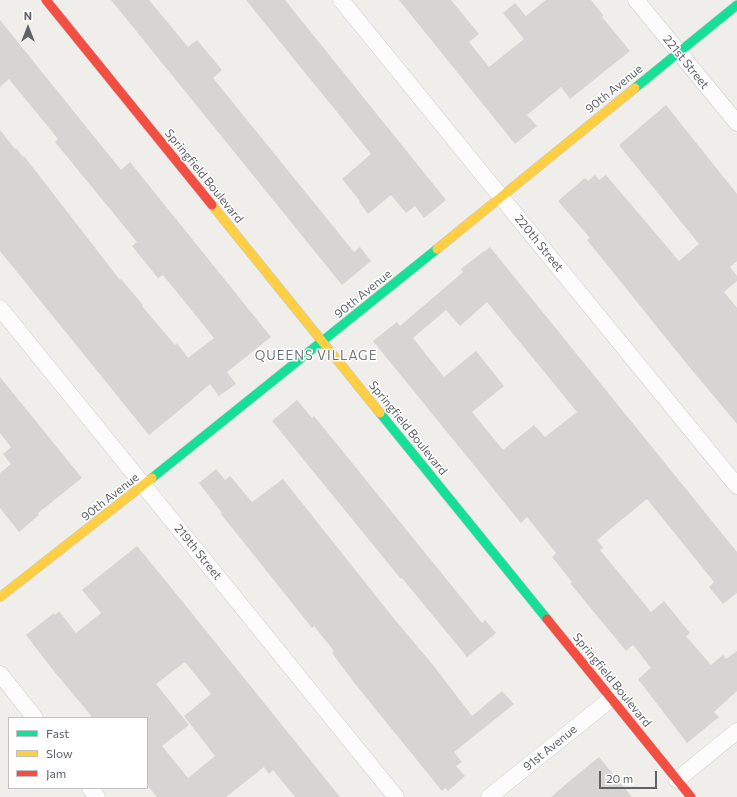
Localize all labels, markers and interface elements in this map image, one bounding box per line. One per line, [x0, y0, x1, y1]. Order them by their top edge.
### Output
north arrow [8, 8, 48, 48]
text: N [24, 9, 32, 22]
street label: 221st Street [660, 32, 712, 92]
street label: 90th Avenue [583, 62, 645, 116]
street label: Springfield Boulevard [162, 126, 246, 226]
street label: 220th Street [512, 212, 566, 274]
street label: 90th Avenue [332, 267, 394, 321]
district label: QUEENS VILLAGE [255, 348, 377, 364]
street label: Springfield Boulevard [366, 378, 450, 478]
street label: 90th Avenue [78, 470, 142, 524]
street label: 219th Street [171, 521, 225, 583]
street label: Springfield Boulevard [570, 630, 654, 730]
legend [8, 717, 148, 789]
street label: 91st Avenue [520, 722, 580, 774]
text: Fast [46, 726, 69, 740]
text: Slow [46, 746, 73, 760]
scale bar [601, 763, 659, 789]
text: Jam [46, 766, 66, 780]
text: 20 m [606, 771, 633, 785]

